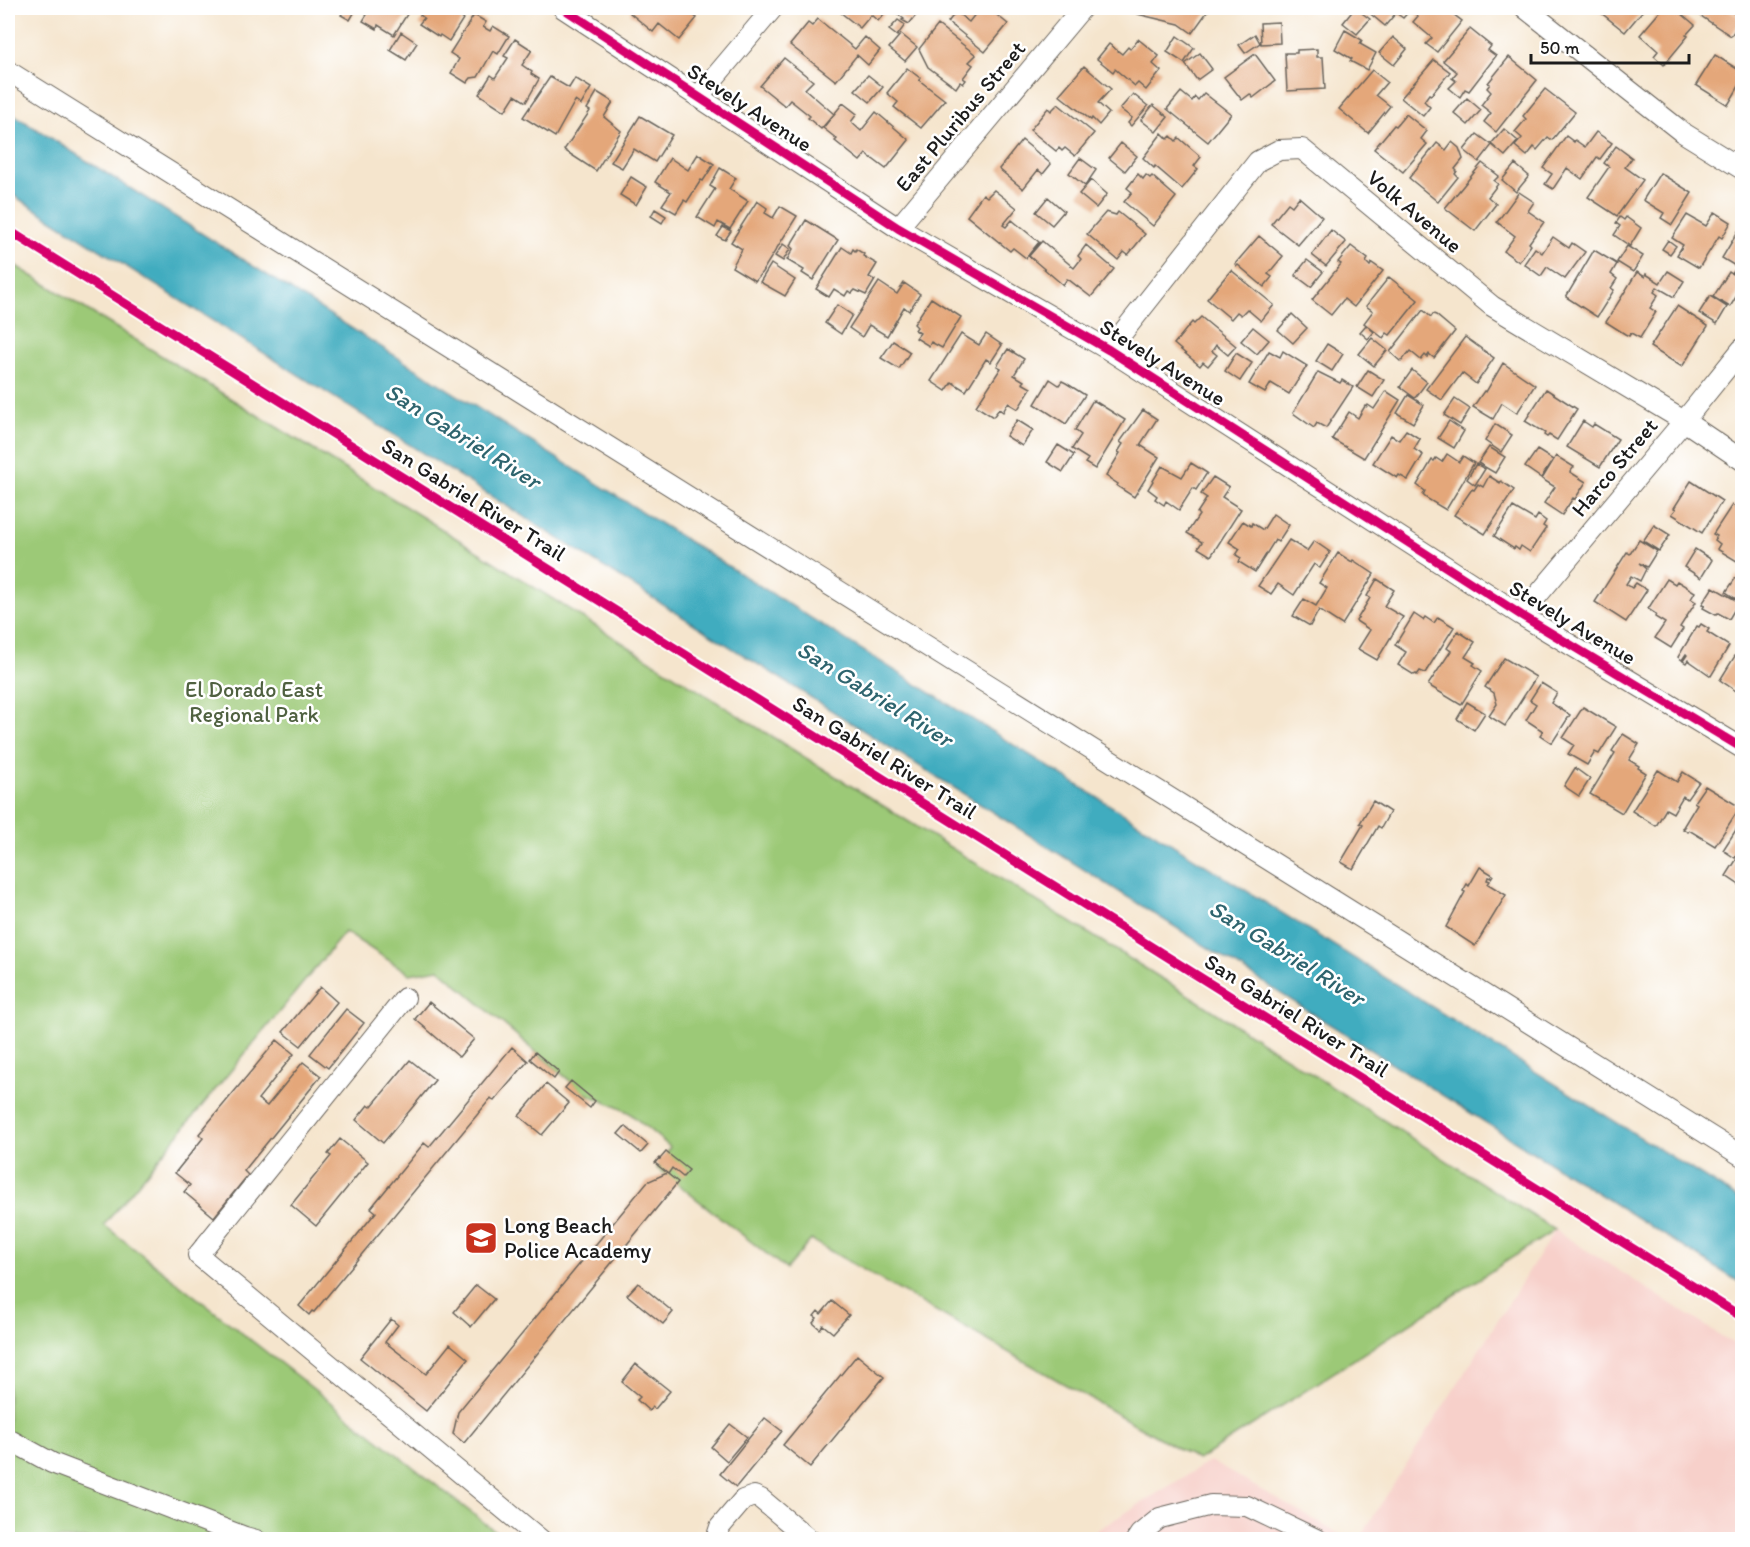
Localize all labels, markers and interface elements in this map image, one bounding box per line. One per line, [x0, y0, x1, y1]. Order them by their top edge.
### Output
scale bar [1531, 27, 1688, 65]
street label: East Pluribus Street [889, 35, 1031, 197]
text: 50 m [1540, 37, 1580, 59]
street label: Stevely Avenue [682, 57, 817, 158]
street label: Volk Avenue [1362, 164, 1468, 259]
street label: Stevely Avenue [1095, 313, 1231, 412]
water label: San Gabriel River [380, 376, 548, 496]
street label: Harco Street [1565, 413, 1663, 522]
street label: San Gabriel River Trail [377, 432, 571, 567]
street label: Stevely Avenue [1504, 574, 1641, 671]
water label: San Gabriel River [792, 634, 960, 754]
park label: El Dorado East Regional Park [185, 676, 323, 728]
street label: San Gabriel River Trail [788, 690, 982, 825]
water label: San Gabriel River [1204, 893, 1372, 1013]
street label: San Gabriel River Trail [1200, 948, 1394, 1083]
place label: Long Beach Police Academy [504, 1212, 652, 1264]
school or university icon: Long Beach Police Academy [463, 1220, 499, 1256]

